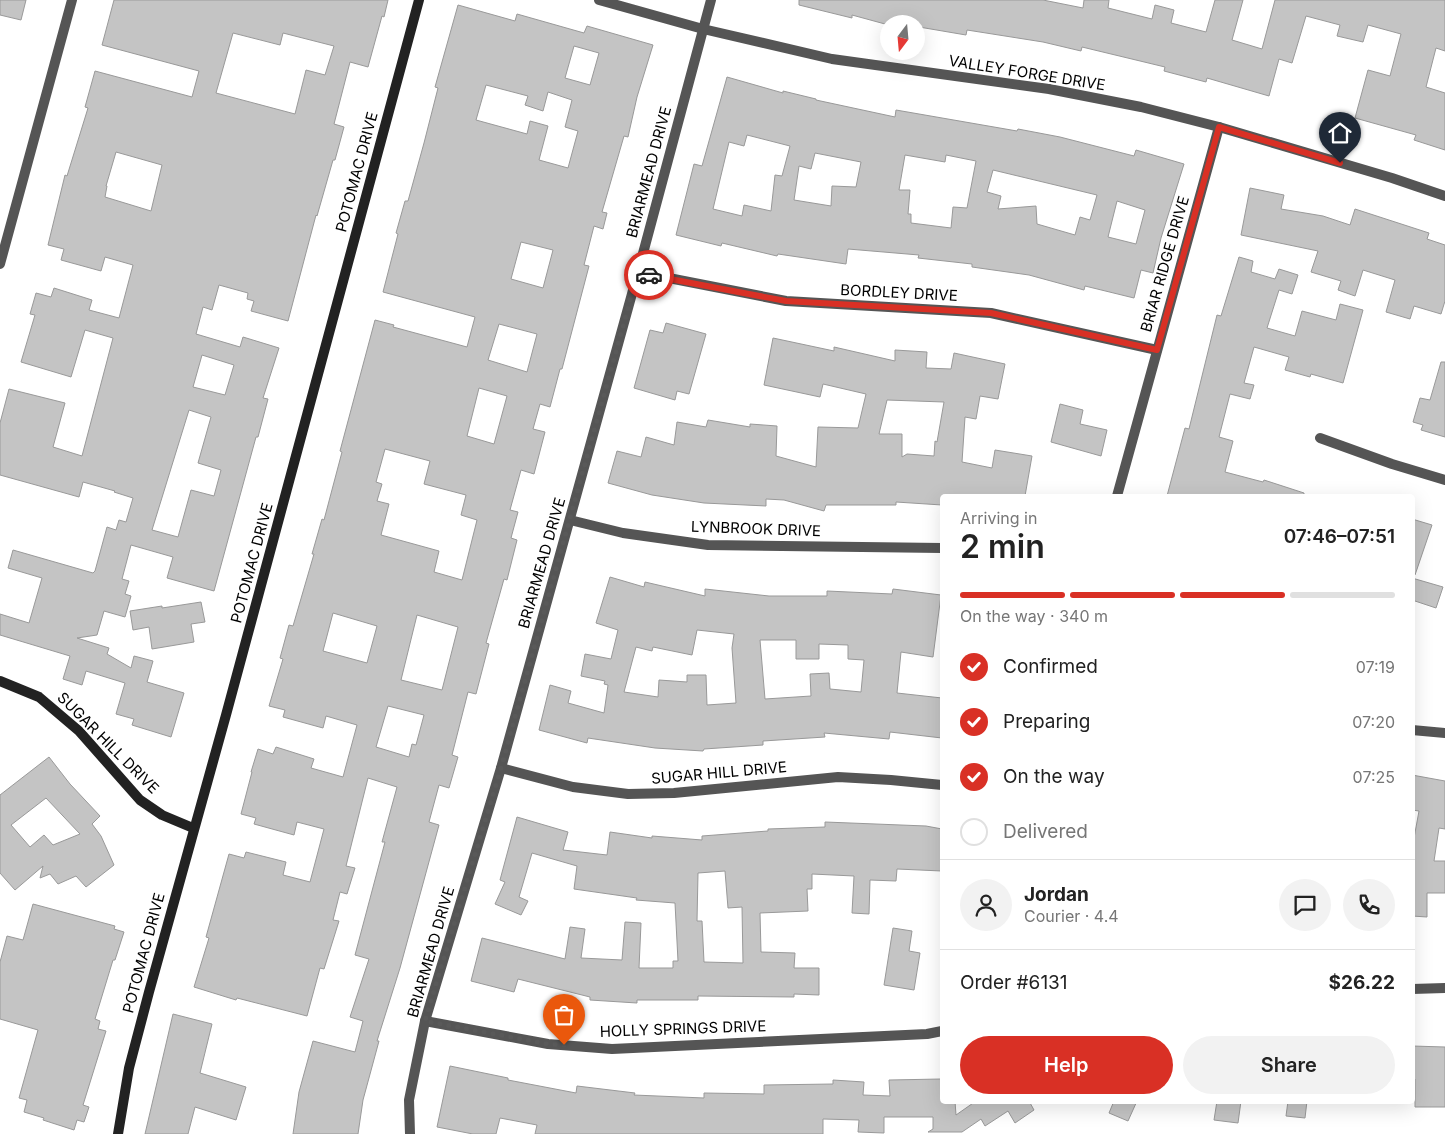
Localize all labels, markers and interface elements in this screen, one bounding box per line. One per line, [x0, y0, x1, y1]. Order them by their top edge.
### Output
north arrow [880, 15, 925, 60]
map controls [880, 15, 925, 60]
street label: VALLEY FORGE DRIVE [947, 51, 1107, 94]
street label: BRIARMEAD DRIVE [622, 104, 675, 240]
street label: POTOMAC DRIVE [331, 110, 382, 234]
pin [1319, 112, 1361, 163]
icon: home [1326, 119, 1354, 147]
street label: BRIAR RIDGE DRIVE [1136, 194, 1193, 334]
courier [624, 250, 674, 300]
icon: car [635, 261, 663, 289]
street label: BORDLEY DRIVE [840, 280, 958, 305]
street label: BRIARMEAD DRIVE [514, 495, 569, 631]
street label: POTOMAC DRIVE [226, 501, 277, 625]
text: Arriving in [960, 508, 1037, 528]
street label: LYNBROOK DRIVE [691, 517, 821, 540]
text: 07:46–07:51 [1284, 525, 1395, 548]
text: 2 min [960, 527, 1045, 566]
text: On the way · 340 m [960, 606, 1108, 626]
icon: check [960, 653, 988, 681]
text: Confirmed [1003, 655, 1098, 678]
text: 07:19 [1356, 657, 1395, 677]
street label: SUGAR HILL DRIVE [54, 688, 163, 797]
icon: check [960, 708, 988, 736]
text: Preparing [1003, 710, 1090, 733]
text: 07:20 [1352, 712, 1395, 732]
street label: SUGAR HILL DRIVE [650, 757, 788, 788]
icon: check [960, 763, 988, 791]
text: On the way [1003, 765, 1105, 788]
text: 07:25 [1353, 767, 1395, 787]
text: Delivered [1003, 820, 1088, 843]
button: person [960, 879, 1012, 931]
button: chat [1279, 879, 1331, 931]
button: phone [1343, 879, 1395, 931]
text: Jordan [1024, 883, 1089, 906]
street label: BRIARMEAD DRIVE [403, 884, 458, 1020]
street label: POTOMAC DRIVE [118, 891, 169, 1015]
text: Courier · 4.4 [1024, 906, 1119, 926]
text: Order #6131 [960, 971, 1068, 994]
text: $26.22 [1329, 971, 1395, 994]
pin [543, 994, 585, 1045]
icon: bag [550, 1001, 578, 1029]
street label: HOLLY SPRINGS DRIVE [599, 1016, 767, 1041]
button: Help [960, 1036, 1173, 1094]
button: Share [1183, 1036, 1395, 1094]

